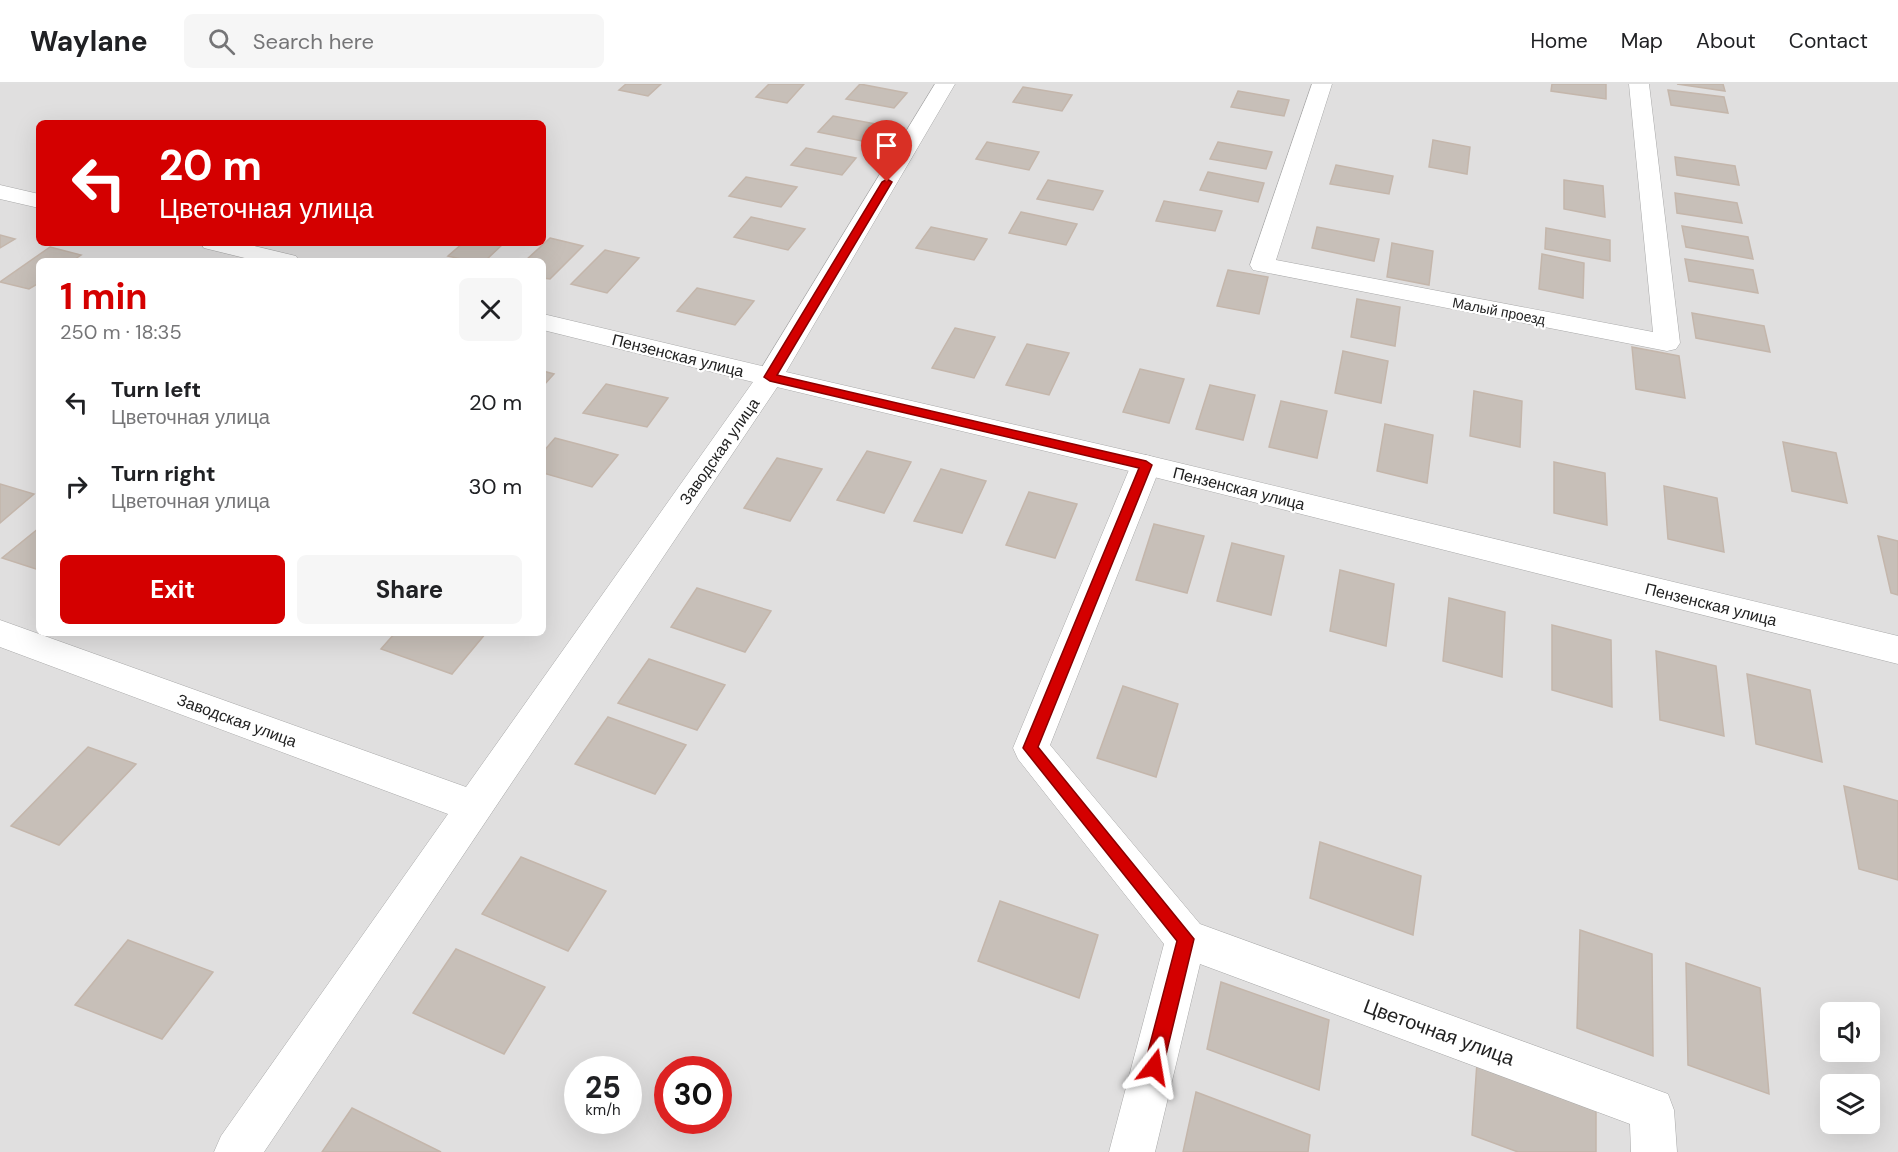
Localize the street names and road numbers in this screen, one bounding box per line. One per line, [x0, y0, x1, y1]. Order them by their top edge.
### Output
street label: Малый проезд [1451, 293, 1547, 329]
street label: Пензенская улица [610, 329, 746, 382]
street label: Заводская улица [675, 394, 764, 509]
street label: Пензенская улица [1171, 462, 1307, 515]
street label: Пензенская улица [1643, 578, 1779, 631]
street label: Заводская улица [174, 689, 300, 752]
street label: Цветочная улица [1360, 993, 1519, 1072]

